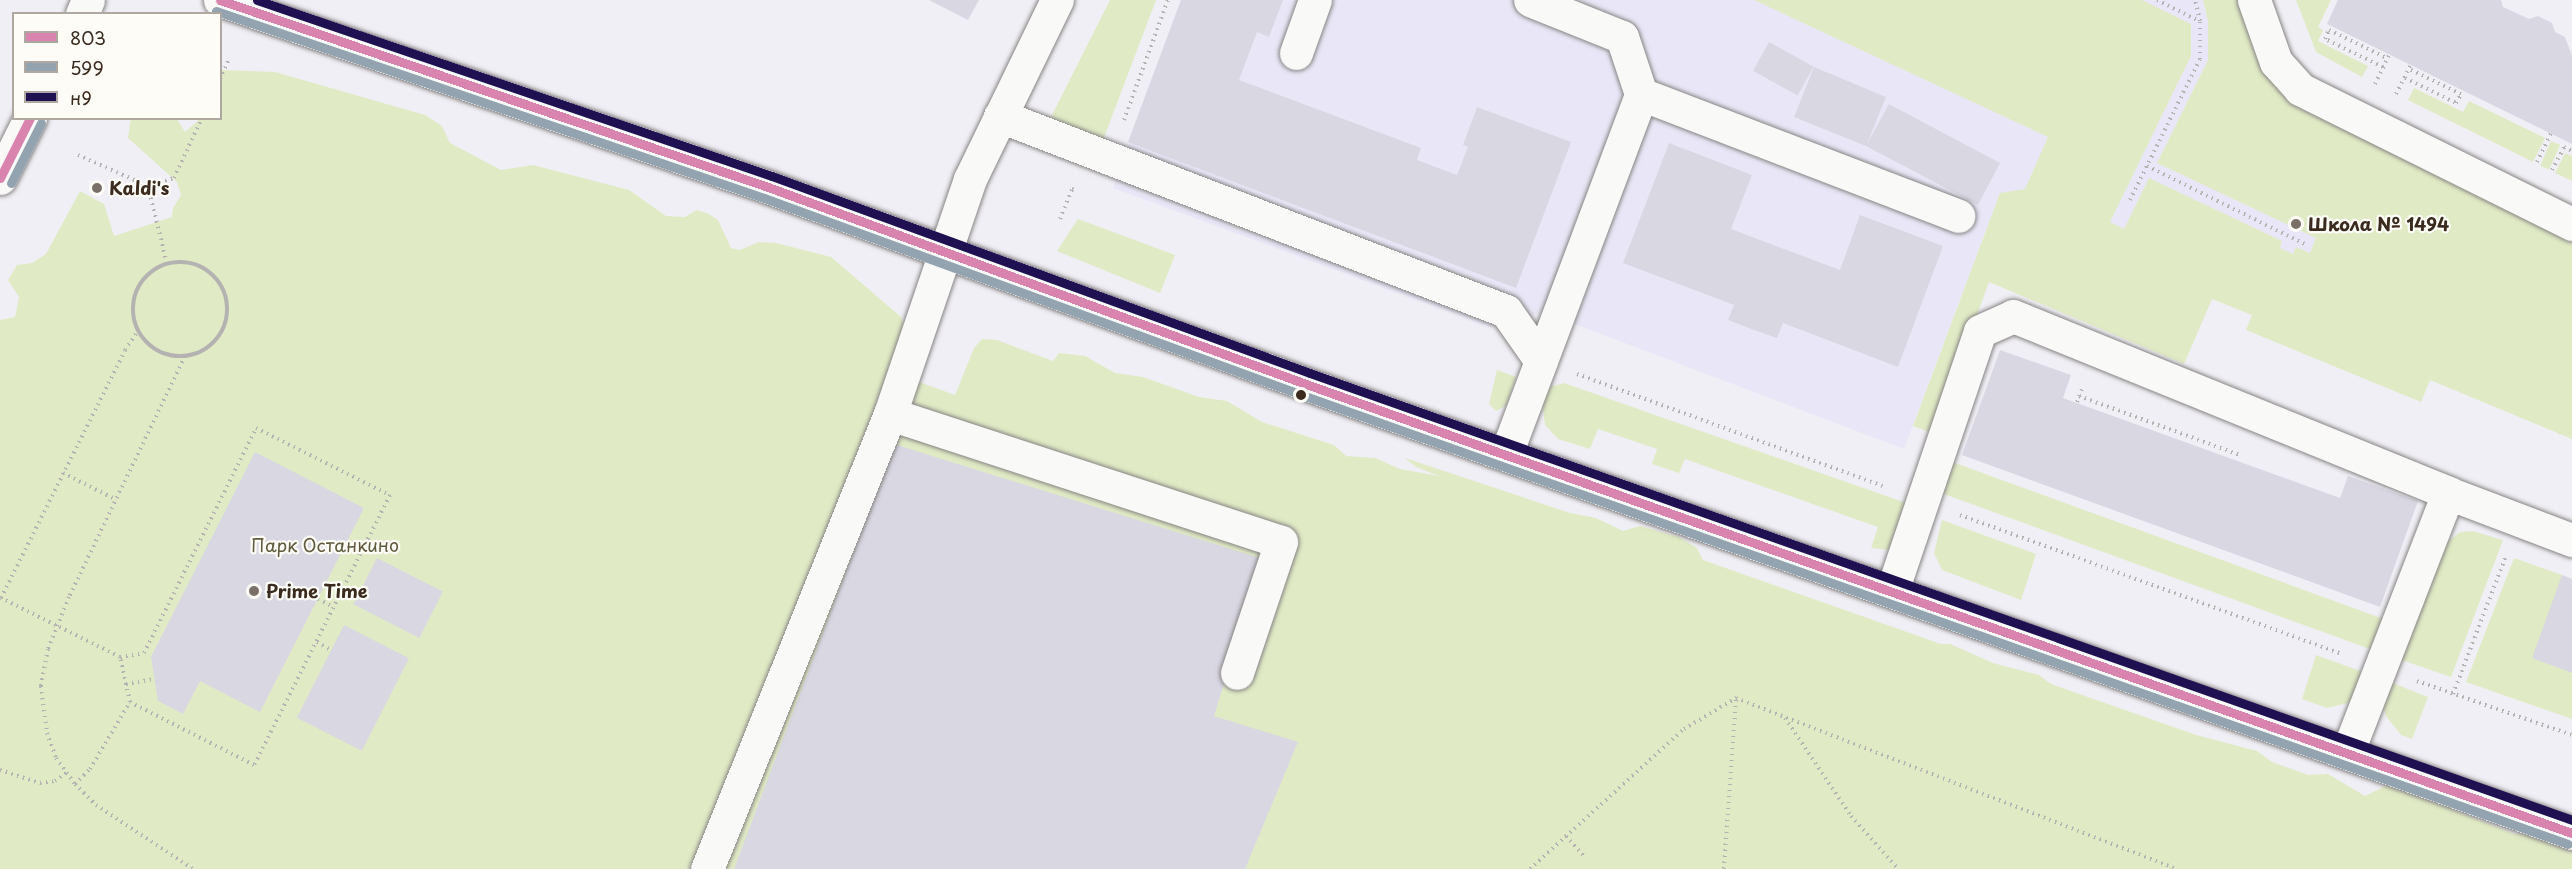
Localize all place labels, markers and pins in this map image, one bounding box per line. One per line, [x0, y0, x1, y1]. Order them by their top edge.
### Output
place label: Kaldi's [109, 177, 169, 199]
marker: Kaldi's [90, 181, 104, 195]
place label: Школа № 1494 [2308, 213, 2450, 235]
marker: Школа № 1494 [2289, 217, 2303, 231]
unlabelled marker [1295, 389, 1307, 401]
place label: Prime Time [266, 580, 368, 602]
marker: Prime Time [247, 584, 261, 598]

